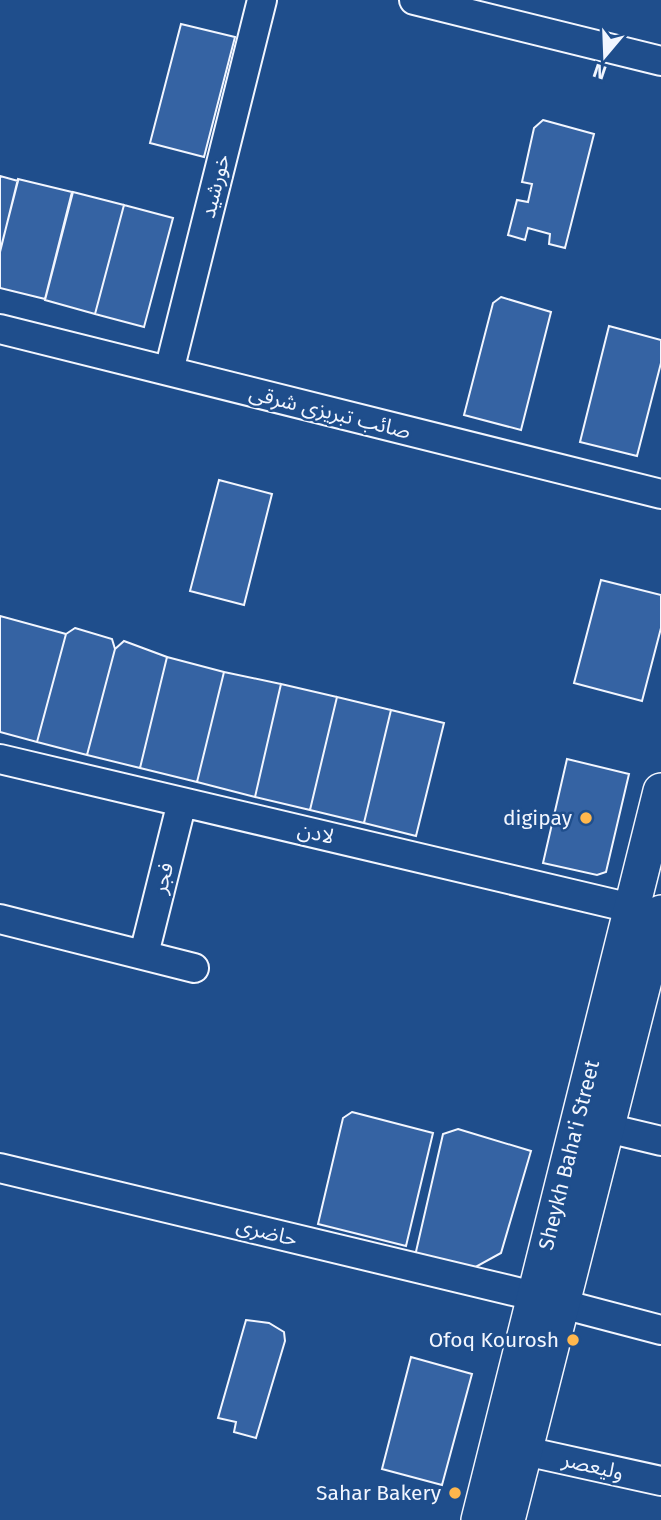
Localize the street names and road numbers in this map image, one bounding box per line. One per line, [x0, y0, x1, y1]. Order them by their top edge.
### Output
street label: خورشید [195, 151, 235, 221]
street label: صائب تبریزی شرقی [247, 379, 413, 445]
street label: لادن [295, 816, 337, 850]
street label: فجر [146, 860, 179, 897]
street label: Sheykh Baha'i Street [533, 1057, 605, 1253]
street label: حاضری [234, 1212, 300, 1252]
street label: ولیعصر [559, 1446, 626, 1486]

